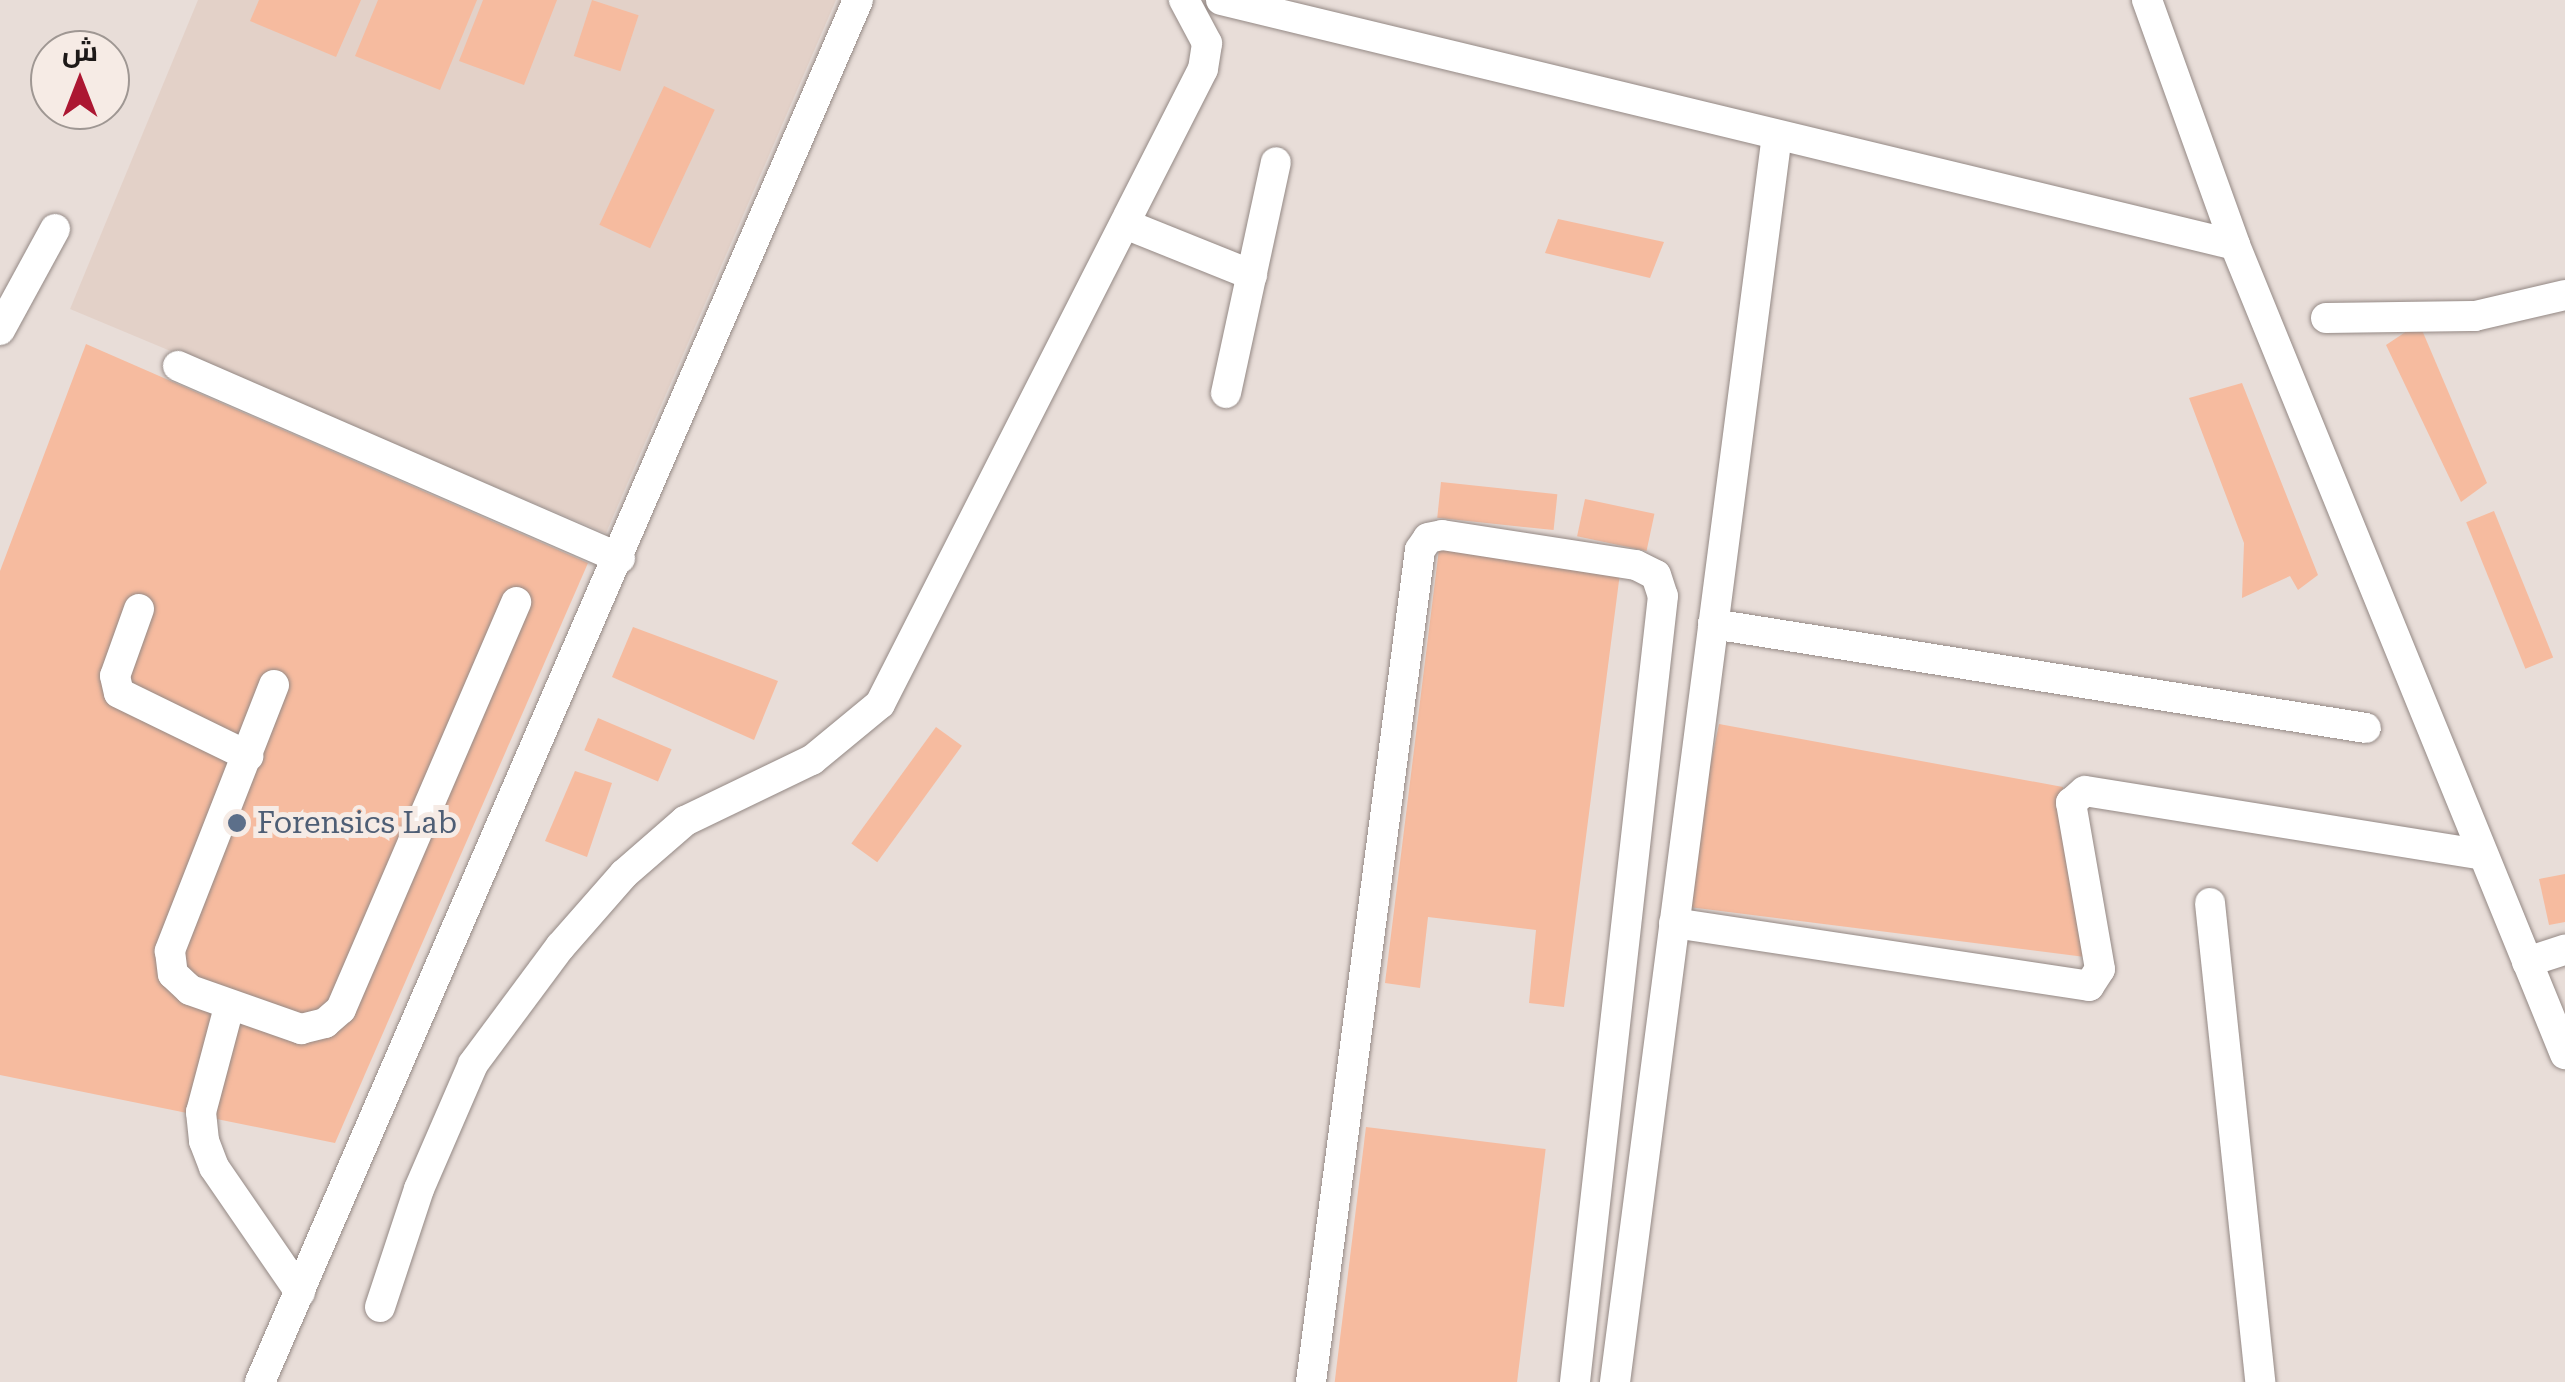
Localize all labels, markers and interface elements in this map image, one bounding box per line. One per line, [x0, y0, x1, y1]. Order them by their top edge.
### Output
north arrow [30, 30, 130, 130]
text: ش [62, 35, 98, 68]
place label: Forensics Lab [257, 805, 457, 841]
marker: Forensics Lab [226, 812, 248, 834]

